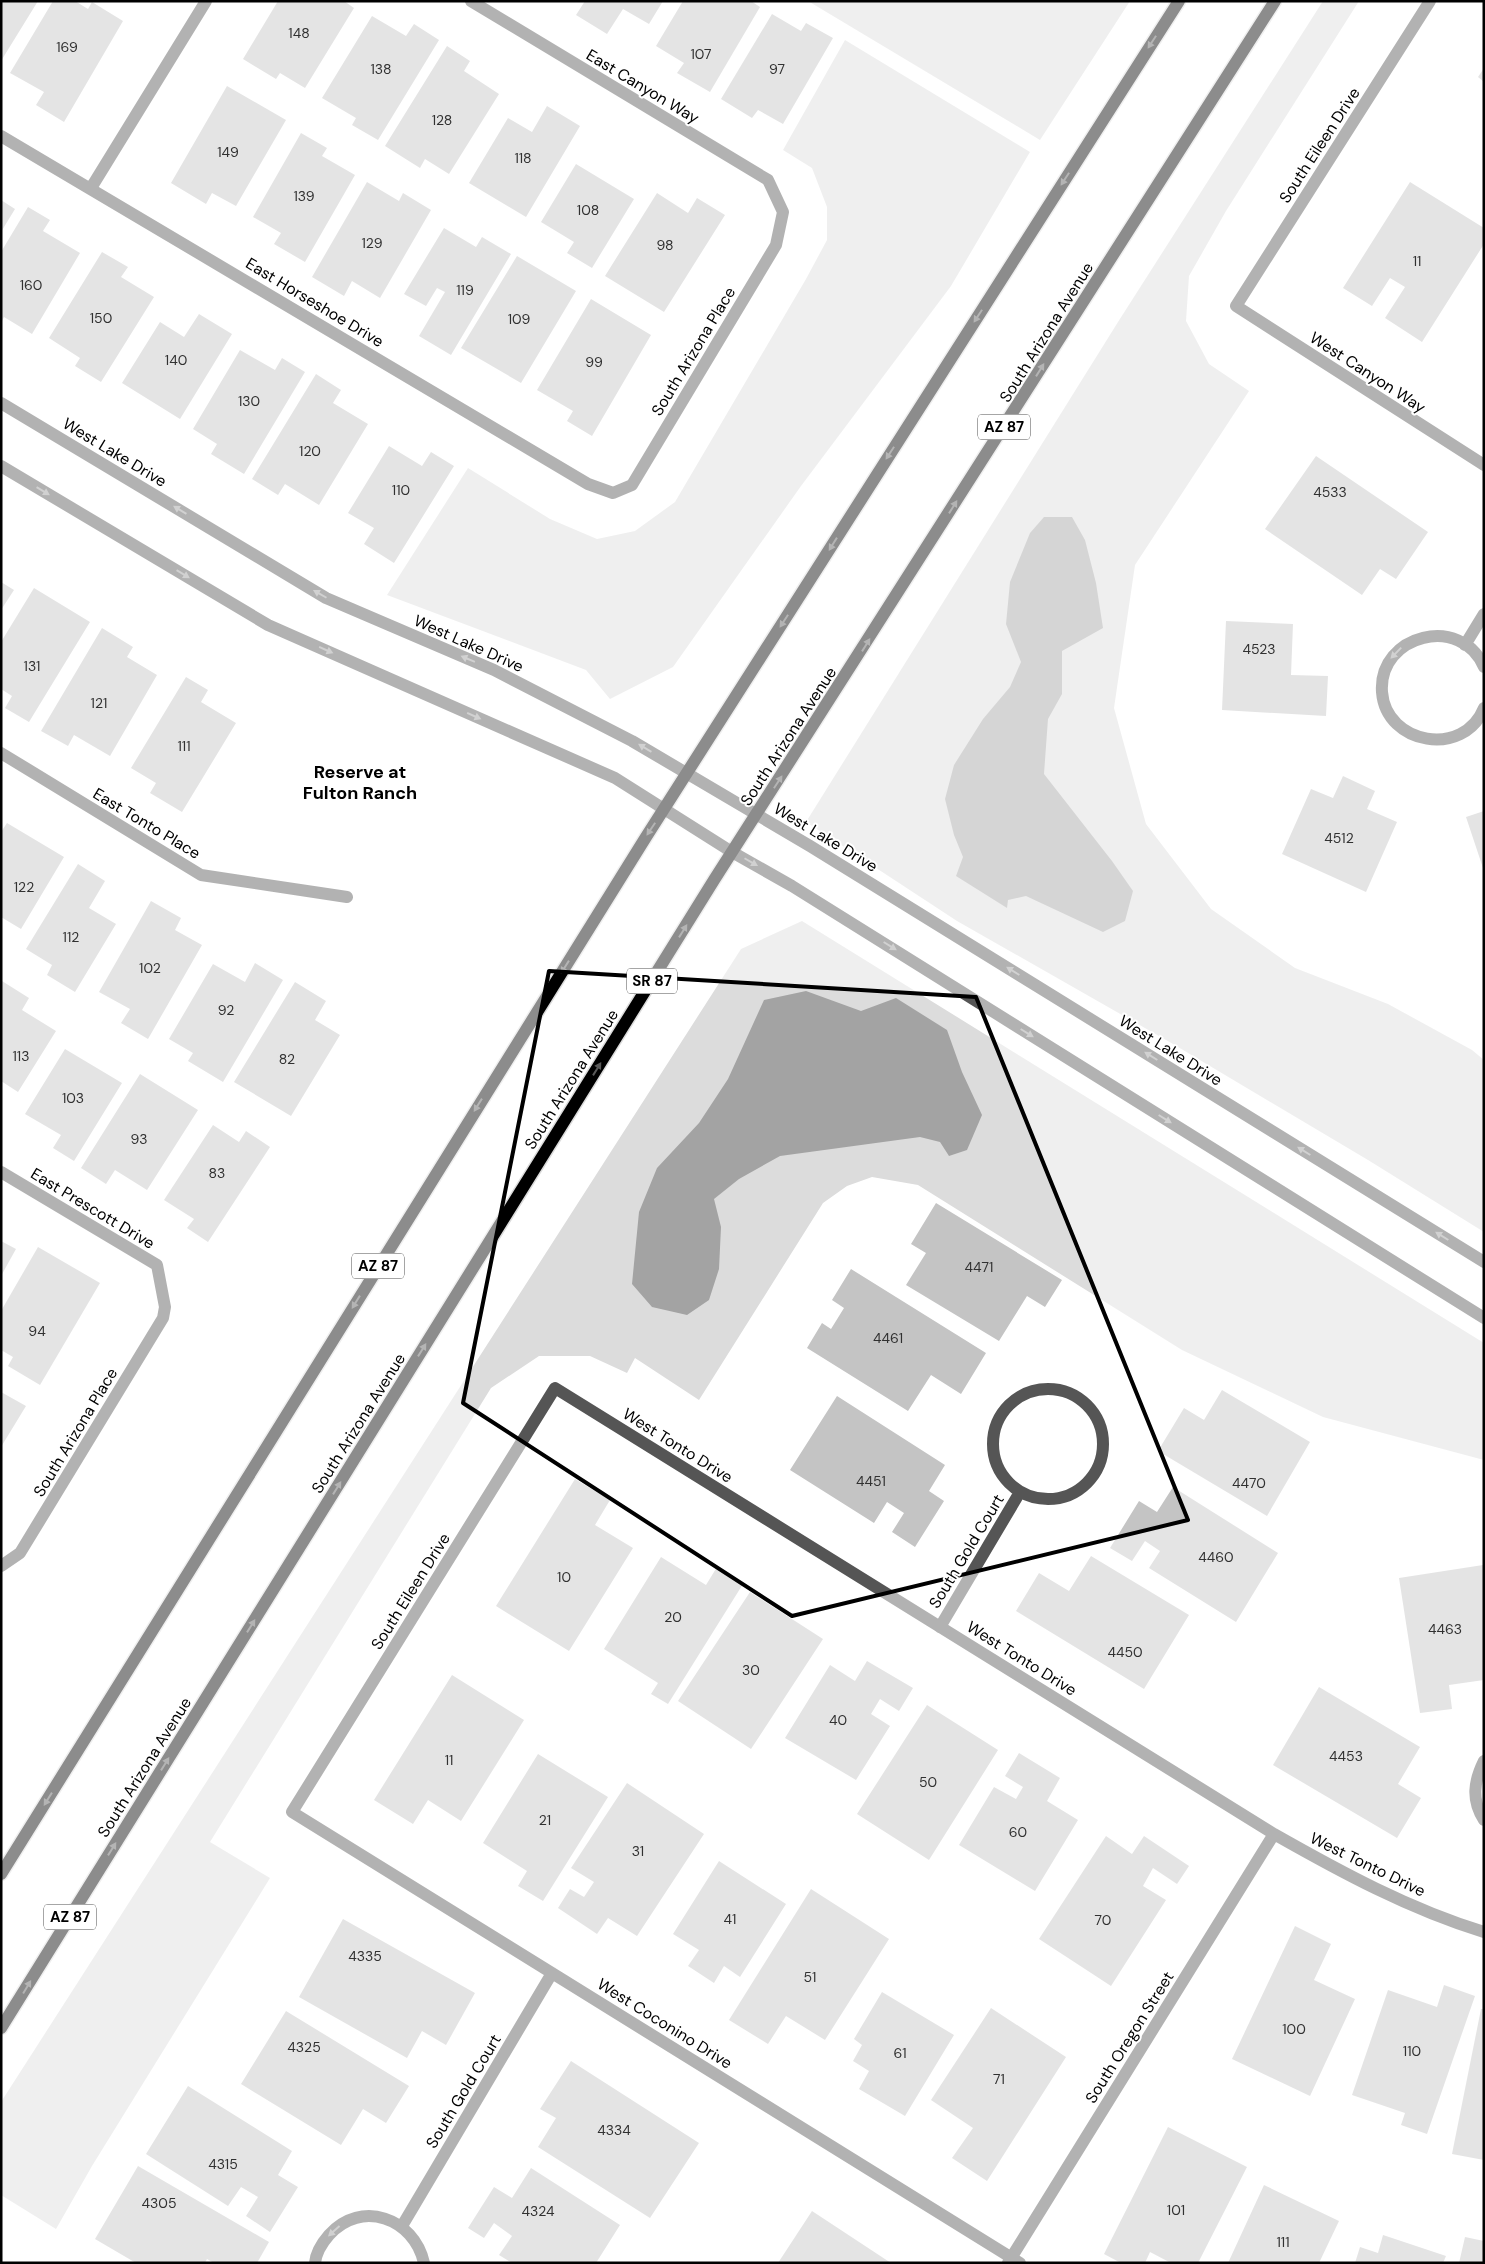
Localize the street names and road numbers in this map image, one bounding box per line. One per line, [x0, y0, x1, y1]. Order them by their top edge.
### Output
street label: East Canyon Way [582, 44, 703, 128]
street label: South Eileen Drive [1274, 84, 1365, 207]
street label: East Horseshoe Drive [242, 253, 388, 352]
street label: South Arizona Avenue [995, 258, 1098, 406]
street label: South Arizona Place [647, 283, 740, 420]
street label: West Canyon Way [1306, 327, 1430, 418]
street label: West Lake Drive [59, 413, 171, 492]
road number: AZ 87 [978, 414, 1030, 440]
street label: West Lake Drive [411, 610, 527, 677]
street label: South Arizona Avenue [736, 663, 841, 810]
street label: East Tonto Place [89, 783, 204, 864]
street label: West Lake Drive [770, 798, 882, 877]
road number: SR 87 [627, 968, 677, 994]
street label: South Arizona Avenue [520, 1005, 623, 1153]
street label: West Lake Drive [1115, 1010, 1226, 1091]
street label: East Prescott Drive [27, 1163, 159, 1254]
road number: AZ 87 [352, 1254, 404, 1278]
street label: South Arizona Avenue [307, 1349, 410, 1497]
street label: South Arizona Place [29, 1364, 122, 1501]
street label: West Tonto Drive [619, 1403, 737, 1488]
street label: South Gold Court [924, 1490, 1009, 1612]
street label: South Eileen Drive [366, 1529, 455, 1653]
street label: West Tonto Drive [963, 1616, 1081, 1701]
street label: South Arizona Avenue [93, 1693, 196, 1841]
street label: West Tonto Drive [1307, 1827, 1429, 1901]
road number: AZ 87 [44, 1904, 96, 1930]
street label: South Oregon Street [1080, 1967, 1178, 2107]
street label: West Coconino Drive [593, 1973, 736, 2074]
street label: South Gold Court [421, 2030, 506, 2152]

